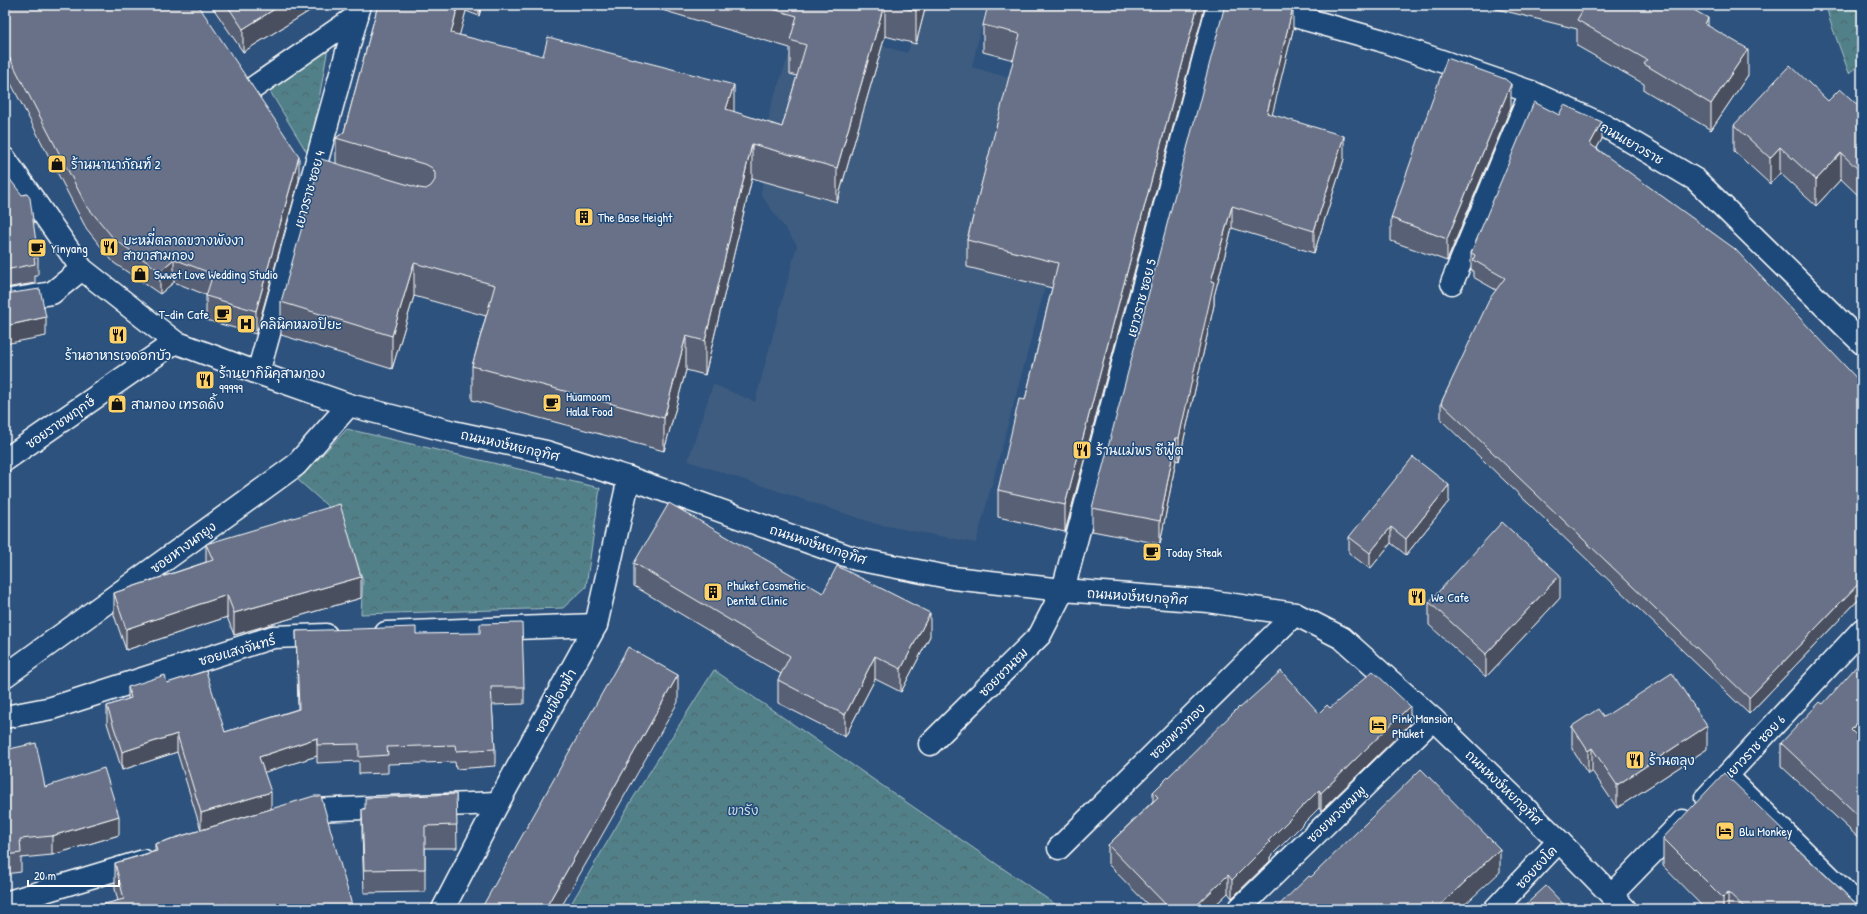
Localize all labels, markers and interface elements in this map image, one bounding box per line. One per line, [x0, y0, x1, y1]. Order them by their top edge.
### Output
street label: ถนนเยาวราช [1597, 118, 1667, 169]
street label: เยาวราช ซอย 4 [289, 148, 329, 230]
shop icon: ร้านนานาภัณฑ์ 2 [46, 153, 68, 175]
place label: ร้านนานาภัณฑ์ 2 [71, 155, 161, 173]
building icon: The Base Height [573, 206, 595, 228]
place label: The Base Height [598, 208, 673, 226]
place label: บะหมี่ตลาดขวางพังงา สาขาสามกอง [123, 227, 244, 264]
restaurant icon: บะหมี่ตลาดขวางพังงา สาขาสามกอง [98, 236, 120, 258]
cafe icon: Yinyang [26, 237, 48, 259]
place label: Yinyang [51, 239, 88, 257]
street label: เยาวราช ซอย 5 [1122, 256, 1160, 339]
shop icon: Swwet Love Wedding Studio [129, 263, 151, 285]
place label: Swwet Love Wedding Studio [154, 265, 278, 283]
cafe icon: T-din Cafe [212, 303, 234, 325]
place label: T-din Cafe [159, 305, 209, 323]
hospital icon: คลินิคหมอปิยะ [235, 313, 257, 335]
place label: คลินิคหมอปิยะ [260, 315, 342, 333]
restaurant icon: ร้านอาหารเจดอกบัว [107, 324, 129, 346]
place label: ร้านอาหารเจดอกบัว [65, 346, 171, 364]
place label: ร้านยากินิคุสามกอง 99999 [219, 364, 326, 397]
restaurant icon: ร้านยากินิคุสามกอง 99999 [194, 369, 216, 391]
place label: Huamoom Halal Food [566, 387, 613, 420]
street label: ซอยราชพฤกษ์ [22, 391, 99, 453]
cafe icon: Huamoom Halal Food [541, 392, 563, 414]
shop icon: สามกอง เทรดดิ้ง [106, 393, 128, 415]
place label: สามกอง เทรดดิ้ง [131, 393, 224, 413]
street label: ถนนหงษ์หยกอุทิศ [459, 425, 562, 466]
restaurant icon: ร้านแม่พร ซีฟู้ต [1071, 439, 1093, 461]
place label: ร้านแม่พร ซีฟู้ต [1096, 441, 1184, 460]
street label: ซอยหางนกยูง [146, 517, 220, 578]
street label: ถนนหงษ์หยกอุทิศ [767, 520, 869, 569]
cafe icon: Today Steak [1141, 541, 1163, 563]
place label: Today Steak [1166, 543, 1223, 561]
place label: Phuket Cosmetic Dental Clinic [727, 576, 806, 609]
building icon: Phuket Cosmetic Dental Clinic [702, 581, 724, 603]
street label: ถนนหงษ์หยกอุทิศ [1086, 584, 1188, 610]
restaurant icon: We Cafe [1406, 586, 1428, 608]
place label: We Cafe [1431, 588, 1469, 606]
street label: ซอยแสงจันทร์ [196, 630, 278, 670]
street label: ซอยชวนชม [974, 643, 1032, 701]
street label: ซอยเฟื่องฟ้า [526, 664, 580, 736]
street label: ซอยพวงทอง [1145, 699, 1209, 763]
place label: Pink Mansion Phuket [1392, 709, 1453, 742]
street label: เยาวราช ซอย 6 [1721, 711, 1789, 781]
hotel icon: Pink Mansion Phuket [1367, 714, 1389, 736]
street label: ถนนหงษ์หยกอุทิศ [1461, 746, 1547, 830]
restaurant icon: ร้านตลุง [1624, 749, 1646, 771]
place label: ร้านตลุง [1649, 751, 1695, 770]
street label: ซอยพวงชมพู [1303, 781, 1370, 847]
park label: เขารัง [728, 801, 758, 819]
hotel icon: Blu Monkey [1714, 820, 1736, 842]
place label: Blu Monkey [1739, 822, 1793, 840]
street label: ซอยชงโค [1511, 841, 1561, 893]
scale bar [28, 862, 119, 888]
text: 20 m [34, 867, 56, 884]

